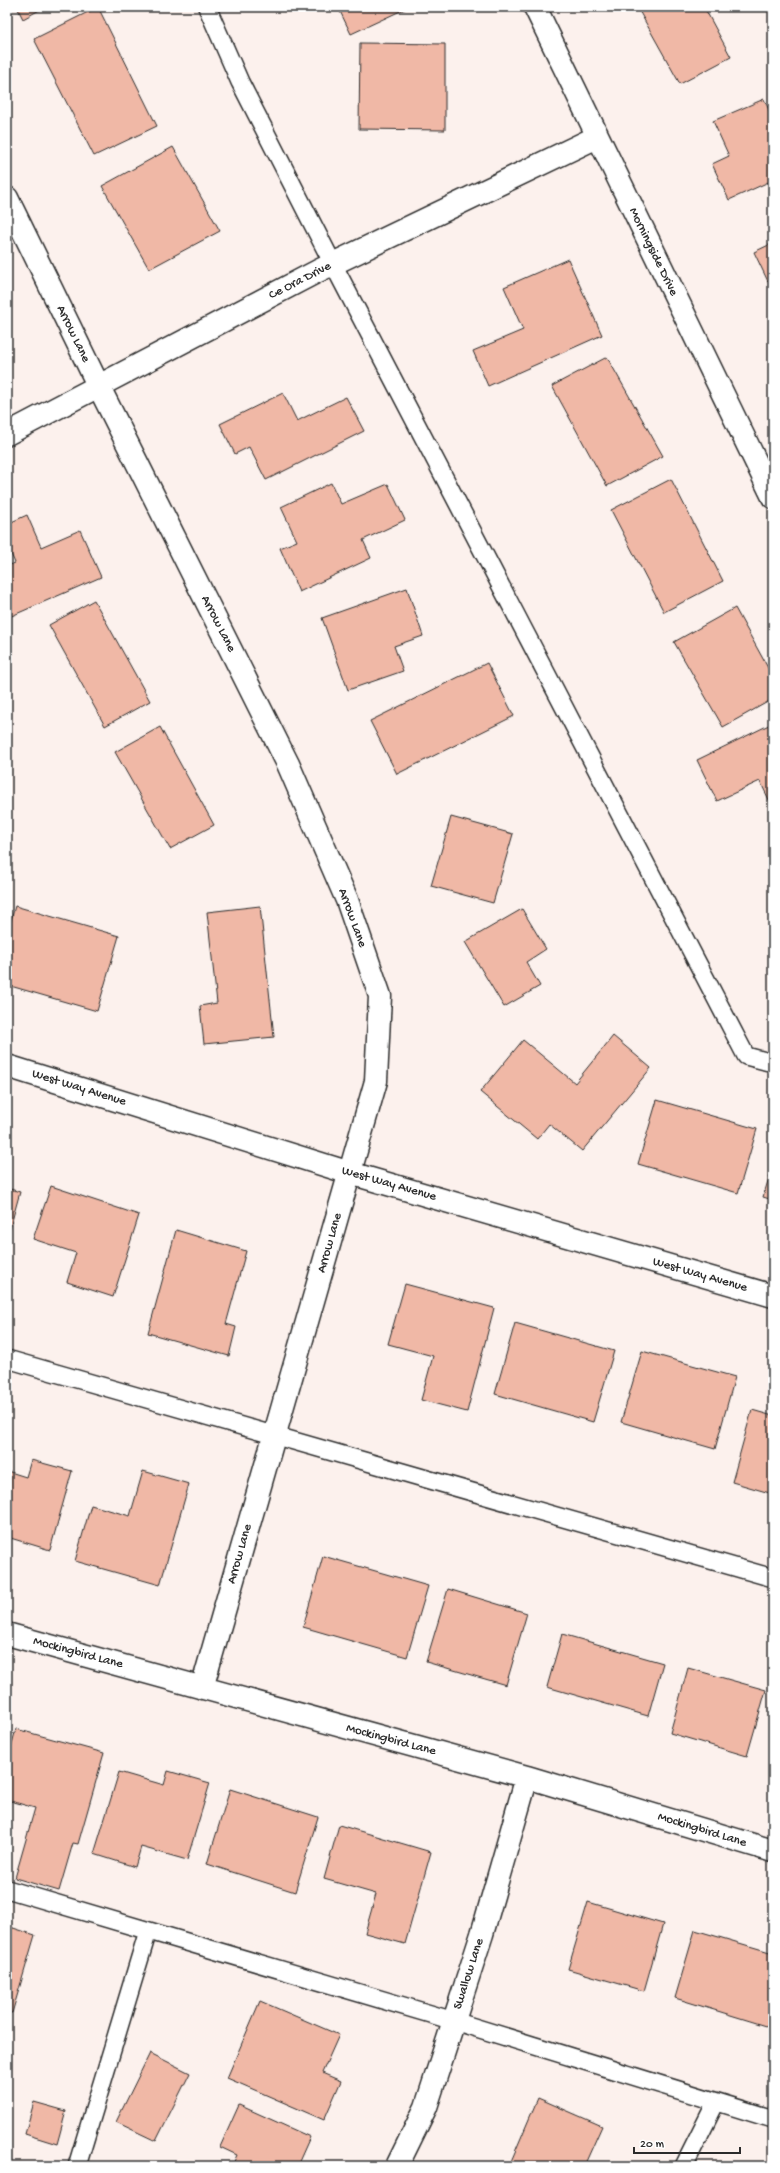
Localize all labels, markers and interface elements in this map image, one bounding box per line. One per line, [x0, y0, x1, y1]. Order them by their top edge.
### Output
street label: Morningside Drive [625, 205, 681, 299]
street label: Ce Ora Drive [266, 259, 334, 303]
street label: Arrow Lane [53, 303, 93, 365]
street label: Arrow Lane [197, 593, 239, 655]
street label: Arrow Lane [334, 886, 370, 950]
street label: West Way Avenue [30, 1067, 128, 1110]
street label: West Way Avenue [340, 1163, 438, 1205]
street label: Arrow Lane [314, 1211, 346, 1275]
street label: West Way Avenue [651, 1254, 749, 1296]
street label: Arrow Lane [224, 1522, 256, 1586]
street label: Mockingbird Lane [32, 1634, 125, 1672]
street label: Mockingbird Lane [345, 1721, 438, 1759]
street label: Mockingbird Lane [656, 1809, 749, 1851]
street label: Swallow Lane [450, 1936, 488, 2011]
scale bar [634, 2129, 740, 2155]
text: 20 m [640, 2138, 665, 2152]

